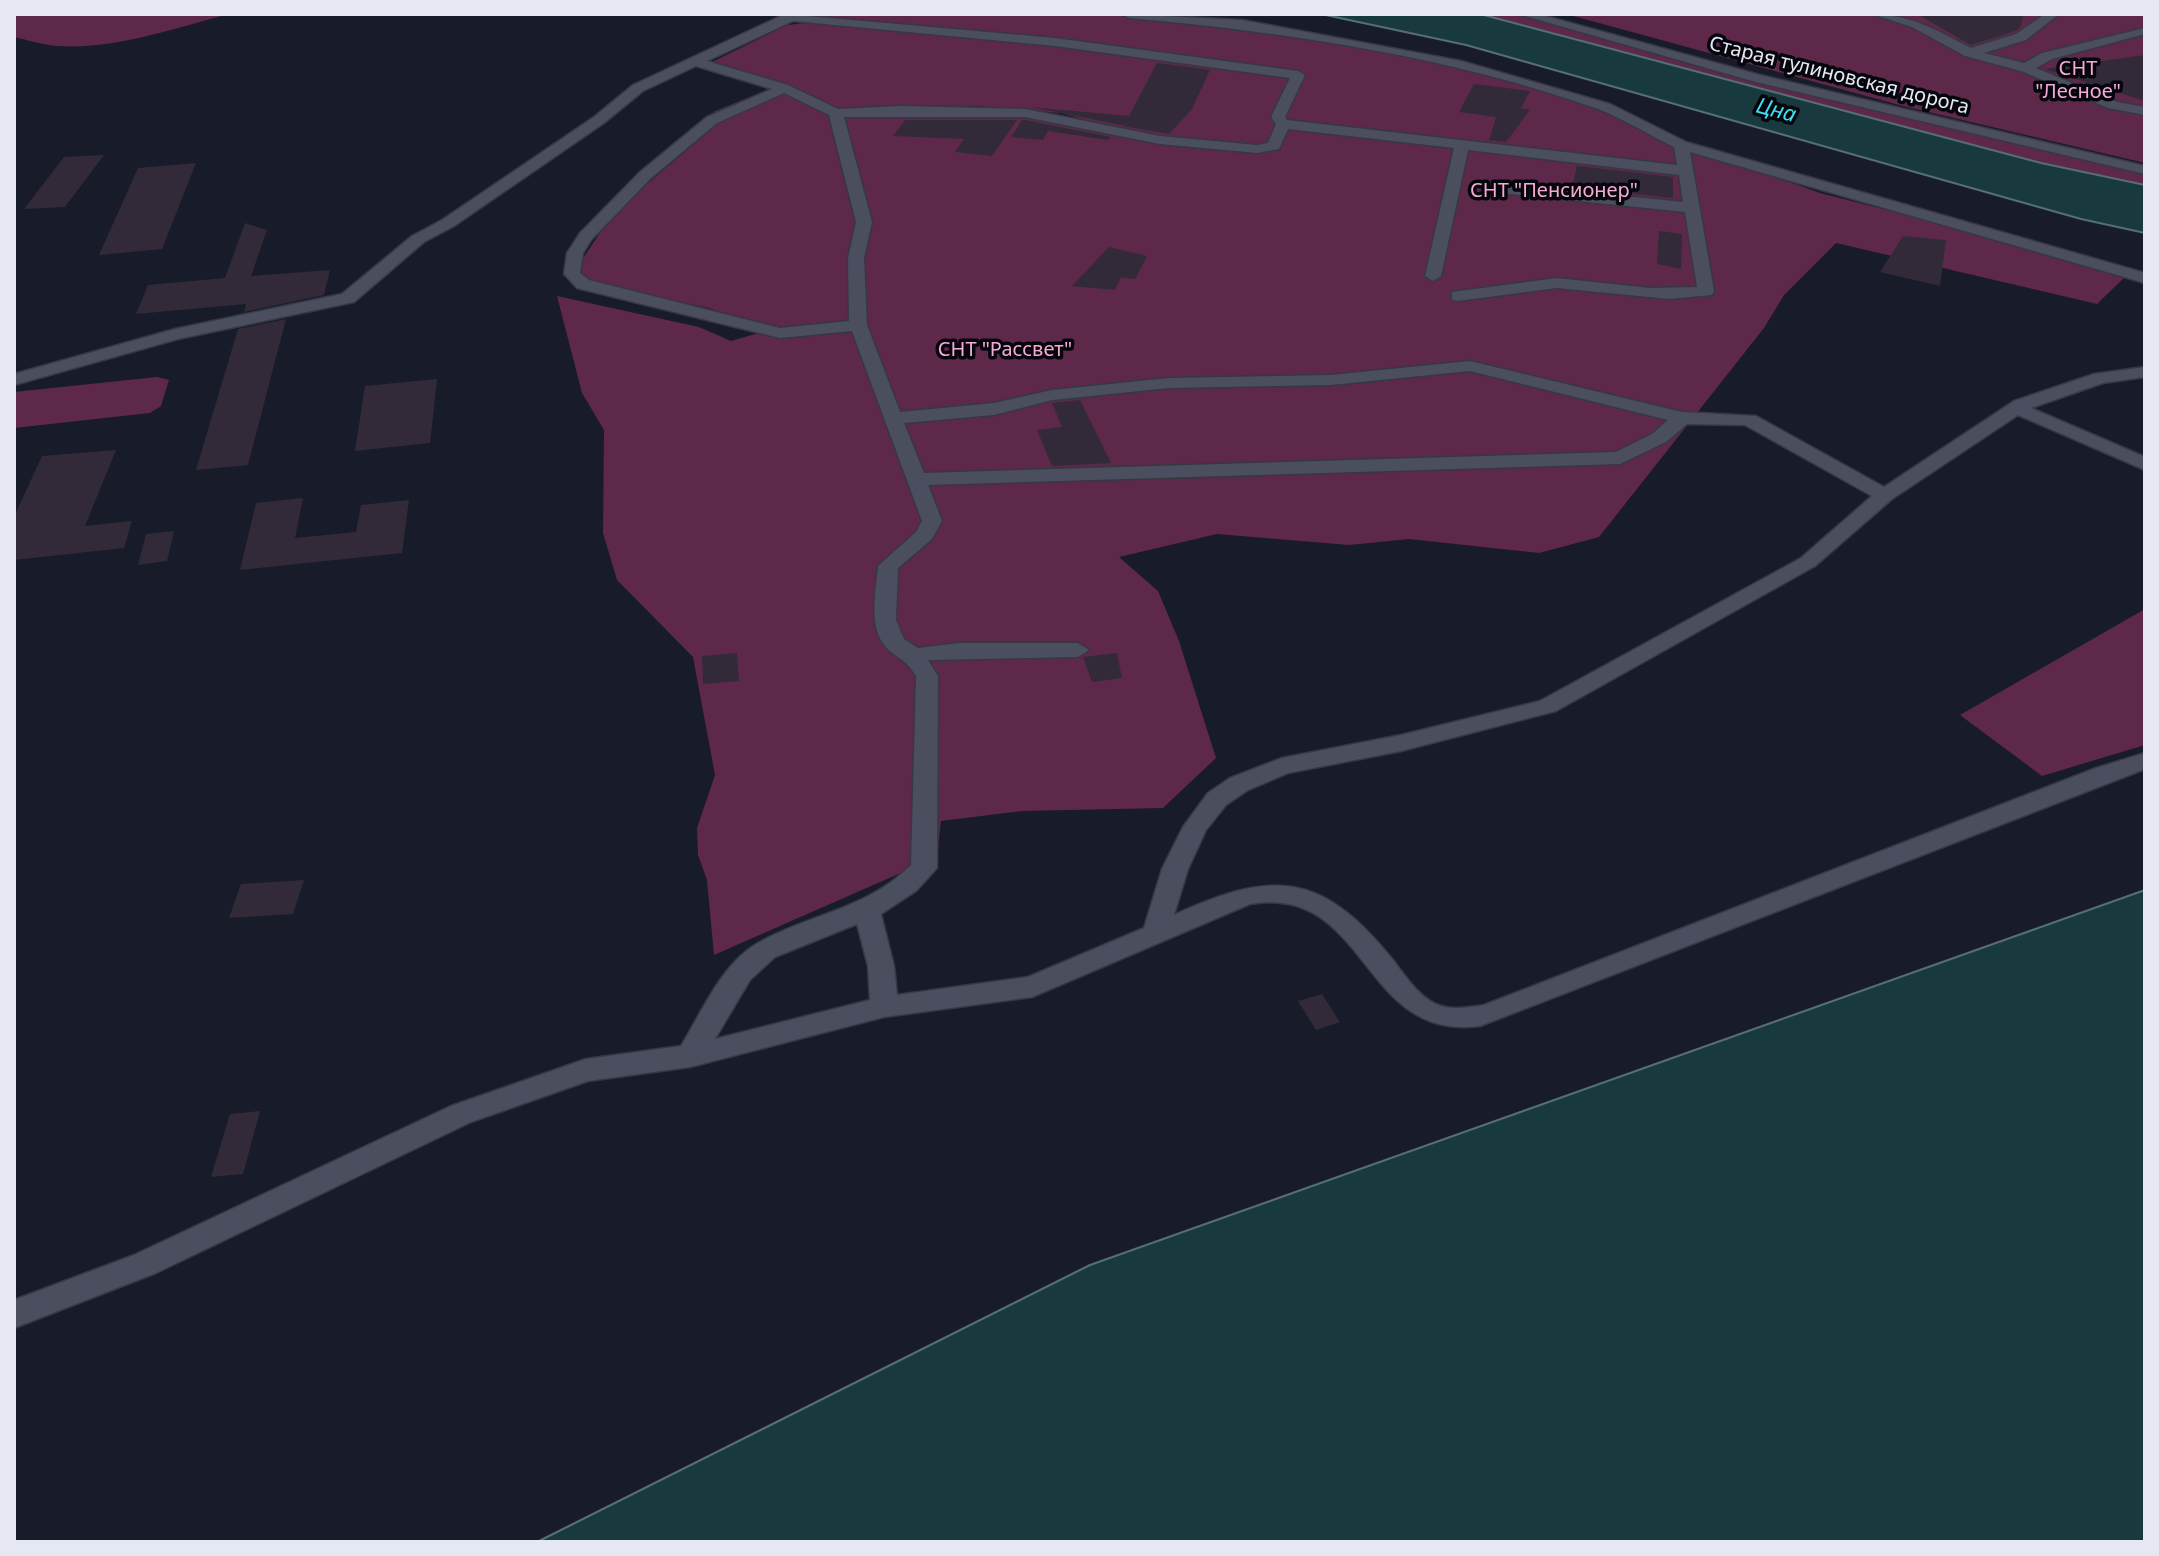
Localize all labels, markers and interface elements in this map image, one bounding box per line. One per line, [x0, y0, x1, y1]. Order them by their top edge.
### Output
street label: Старая тулиновская дорога [1706, 32, 1972, 120]
park label: СНТ "Лесное" [2035, 57, 2121, 104]
water label: Цна [1753, 93, 1799, 129]
park label: СНТ "Пенсионер" [1470, 179, 1638, 203]
park label: СНТ "Рассвет" [938, 338, 1072, 362]

